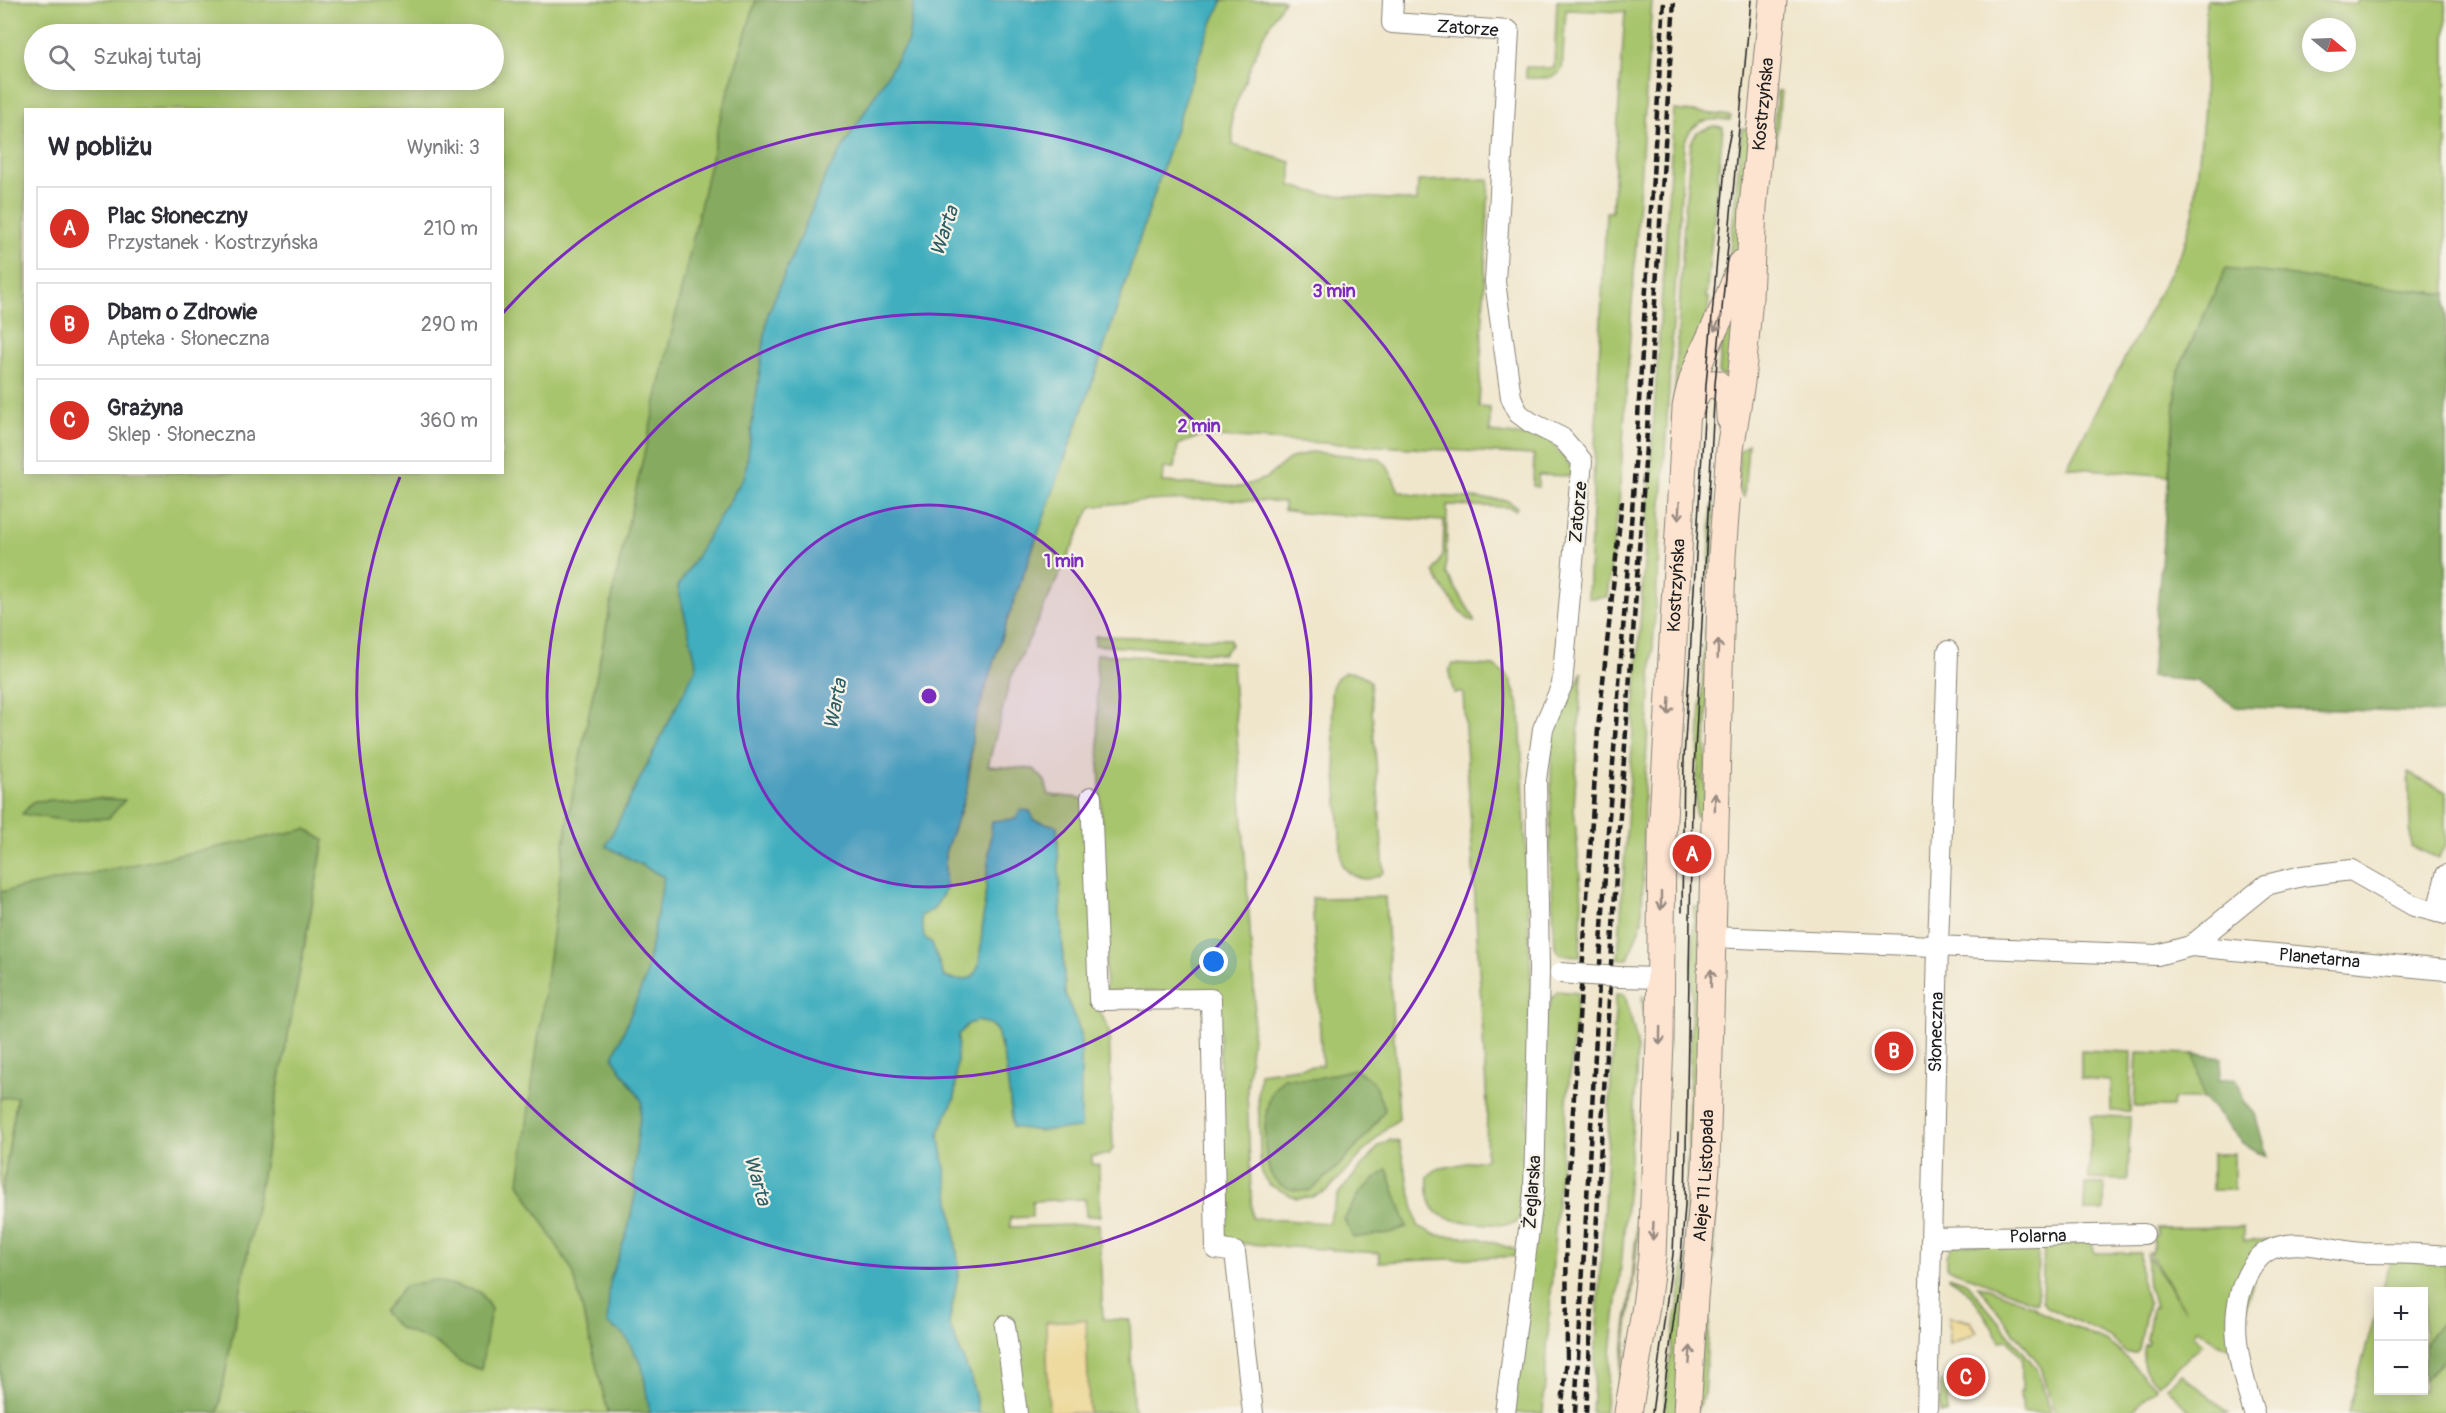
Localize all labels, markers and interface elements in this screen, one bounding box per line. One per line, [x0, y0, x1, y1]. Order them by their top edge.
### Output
street label: Zatorze [1436, 15, 1499, 42]
north arrow [2302, 18, 2356, 72]
search box [24, 24, 504, 90]
icon: search [45, 41, 78, 74]
text: Szukaj tutaj [93, 43, 202, 71]
street label: Kostrzyńska [1747, 56, 1779, 152]
text: W pobliżu [48, 131, 152, 163]
text: Wyniki: 3 [407, 135, 480, 160]
water label: Warta [925, 201, 965, 259]
text: Plac Słoneczny [107, 202, 248, 230]
text: A [63, 216, 76, 241]
text: 210 m [423, 216, 478, 241]
text: Przystanek · Kostrzyńska [107, 230, 318, 255]
text: 3 min [1312, 280, 1356, 303]
text: Dbam o Zdrowie [107, 298, 257, 326]
text: B [64, 312, 75, 337]
text: 290 m [421, 312, 478, 337]
one-way arrow [1712, 313, 1724, 331]
text: Apteka · Słoneczna [107, 326, 270, 351]
text: Grażyna [107, 394, 183, 422]
text: C [63, 408, 76, 433]
text: 360 m [419, 408, 478, 433]
text: 2 min [1177, 415, 1221, 438]
text: Sklep · Słoneczna [107, 422, 256, 447]
street label: Zatorze [1564, 480, 1593, 544]
one-way arrow [1674, 501, 1685, 521]
street label: Kostrzyńska [1662, 538, 1691, 633]
text: 1 min [1044, 550, 1084, 573]
one-way arrow [1713, 640, 1724, 660]
water label: Warta [818, 675, 853, 731]
centre of rings [919, 686, 939, 706]
one-way arrow [1663, 695, 1674, 715]
one-way arrow [1709, 792, 1721, 812]
pin: A [1672, 832, 1712, 876]
one-way arrow [1655, 890, 1667, 910]
street label: Planetarna [2278, 943, 2361, 974]
your location [1199, 947, 1228, 976]
one-way arrow [1705, 969, 1717, 989]
street label: Słoneczna [1924, 992, 1949, 1073]
one-way arrow [1655, 1026, 1666, 1046]
pin: B [1874, 1028, 1914, 1074]
street label: Aleje 11 Listopada [1688, 1109, 1719, 1243]
water label: Warta [738, 1152, 777, 1210]
street label: Żeglarska [1518, 1154, 1547, 1230]
one-way arrow [1648, 1221, 1659, 1241]
street label: Polarna [2009, 1224, 2067, 1249]
map controls [2374, 1287, 2428, 1395]
button: + [2374, 1287, 2428, 1341]
button: − [2374, 1341, 2428, 1395]
one-way arrow [1685, 1345, 1696, 1365]
pin: C [1946, 1354, 1986, 1400]

